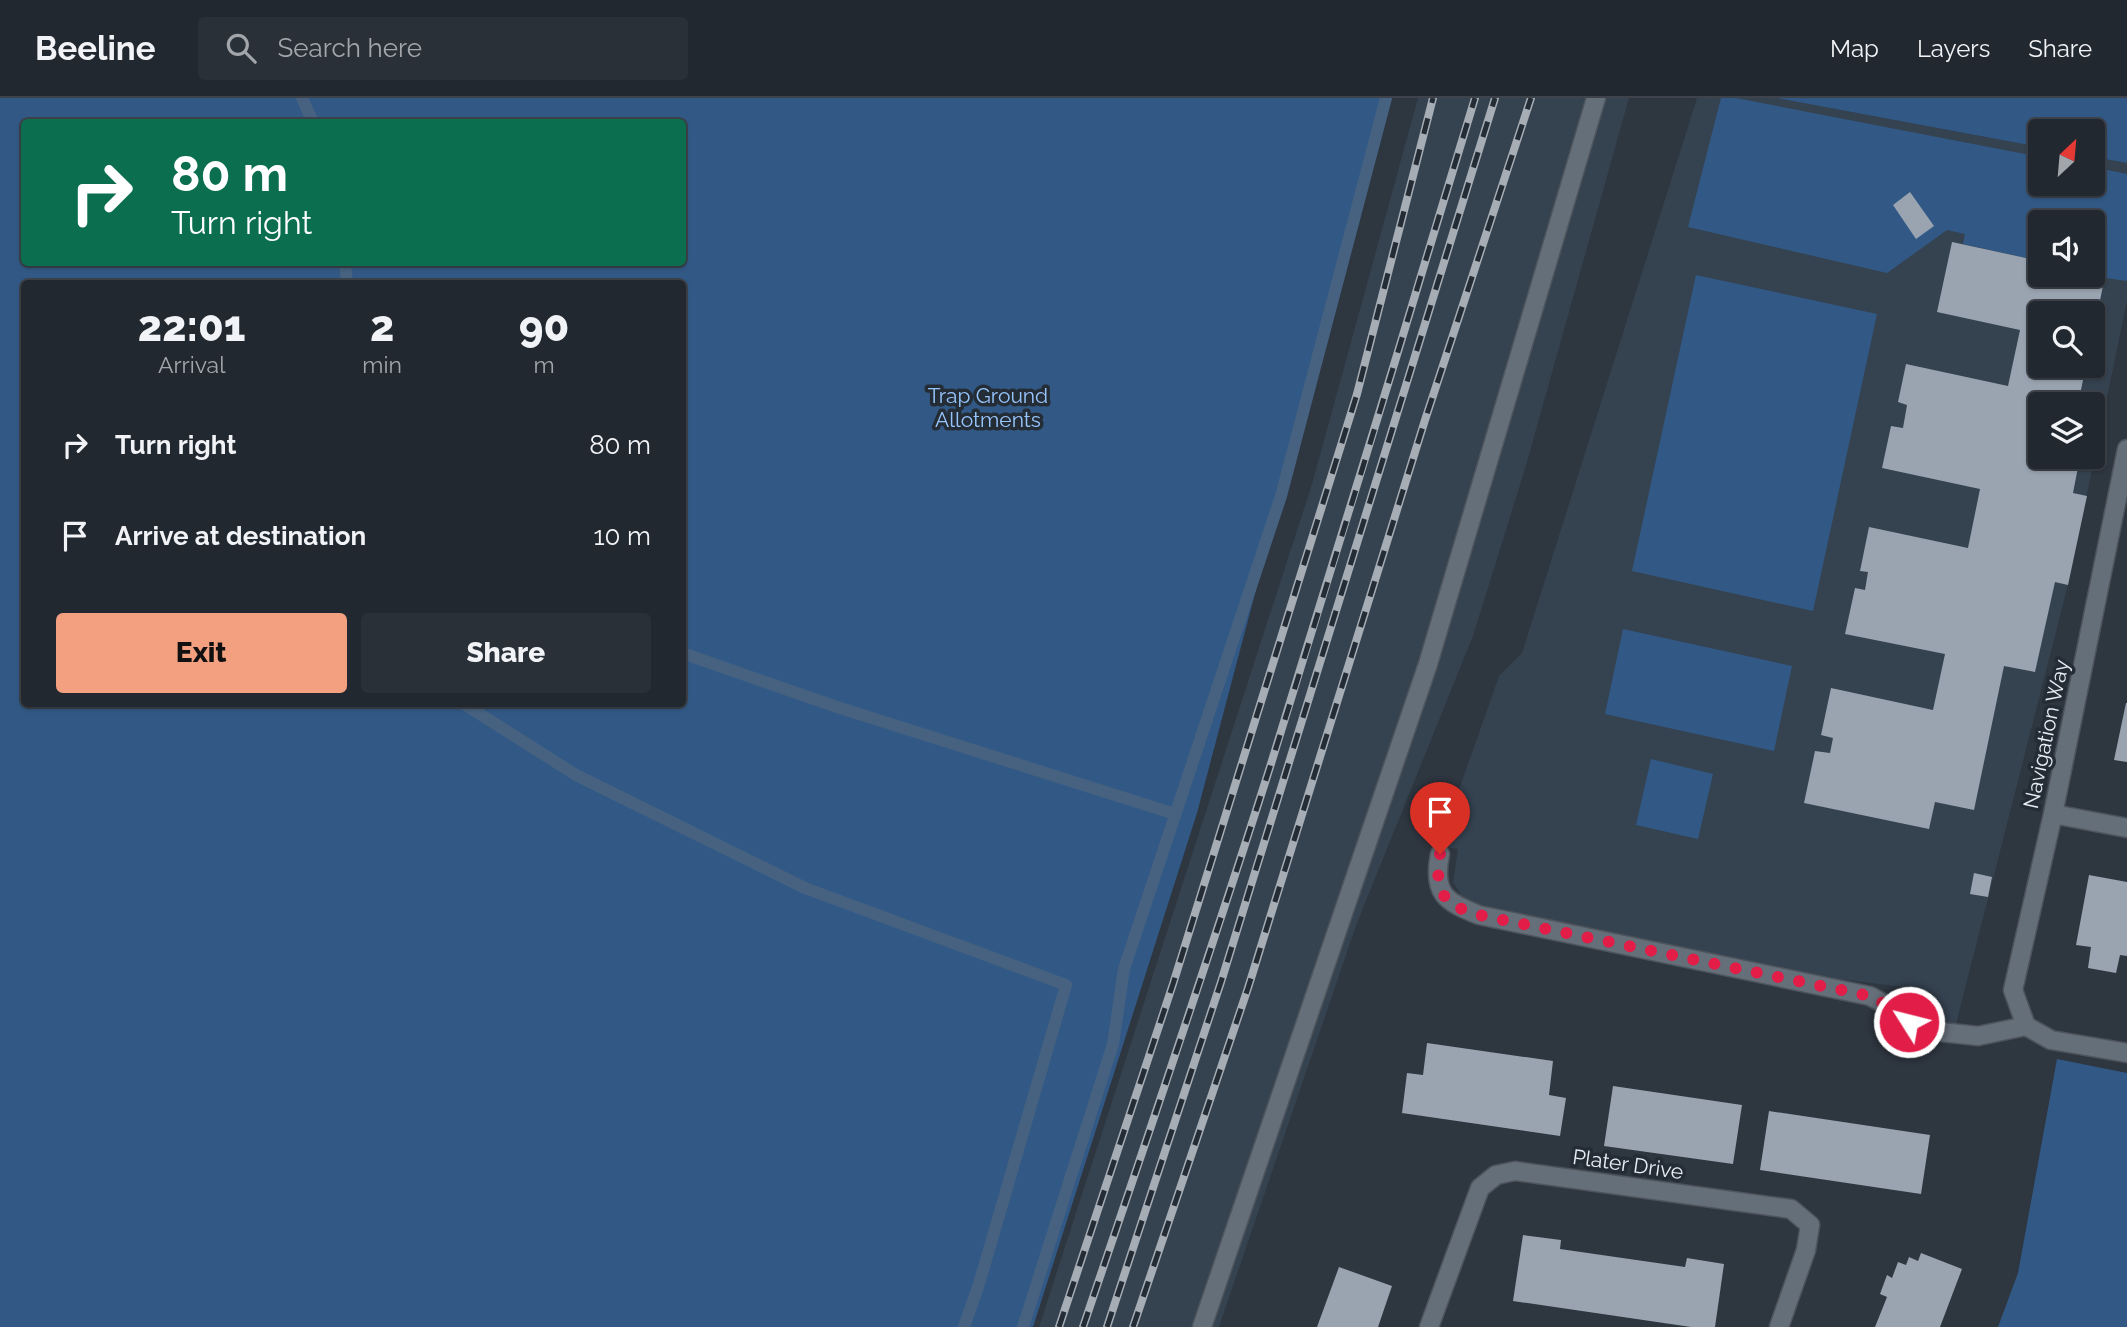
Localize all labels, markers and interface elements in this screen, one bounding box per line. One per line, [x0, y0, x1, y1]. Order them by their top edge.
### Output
search box [198, 17, 688, 80]
text: Beeline [35, 29, 156, 68]
icon: search [222, 29, 260, 67]
text: Search here [278, 33, 422, 63]
text: Map [1830, 34, 1879, 63]
text: Layers [1917, 34, 1990, 63]
text: Share [2028, 34, 2092, 63]
north arrow [2028, 119, 2105, 196]
map controls [2028, 119, 2105, 469]
text: 80 m [171, 145, 288, 202]
icon: right [56, 147, 147, 238]
text: Turn right [171, 204, 312, 241]
button: sound [2028, 210, 2105, 287]
button: search [2028, 301, 2105, 378]
text: 22:01 [138, 302, 246, 351]
text: 2 [370, 302, 394, 351]
text: 90 [519, 302, 569, 351]
text: Arrival [158, 351, 225, 378]
text: min [362, 351, 402, 378]
text: m [533, 351, 555, 378]
park label: Trap Ground Allotments [928, 383, 1048, 432]
button: layers [2028, 392, 2105, 469]
icon: right [56, 426, 94, 464]
text: Turn right [115, 430, 236, 460]
text: 80 m [589, 430, 651, 460]
icon: arrive [56, 517, 94, 555]
text: Arrive at destination [115, 521, 366, 551]
text: 10 m [593, 521, 651, 551]
button: Exit [56, 613, 347, 693]
button: Share [361, 613, 651, 693]
street label: Navigation Way [2018, 657, 2074, 811]
pin [1410, 782, 1470, 854]
icon: arrive [1421, 793, 1459, 831]
position arrow [1872, 985, 1946, 1059]
street label: Plater Drive [1571, 1144, 1685, 1184]

